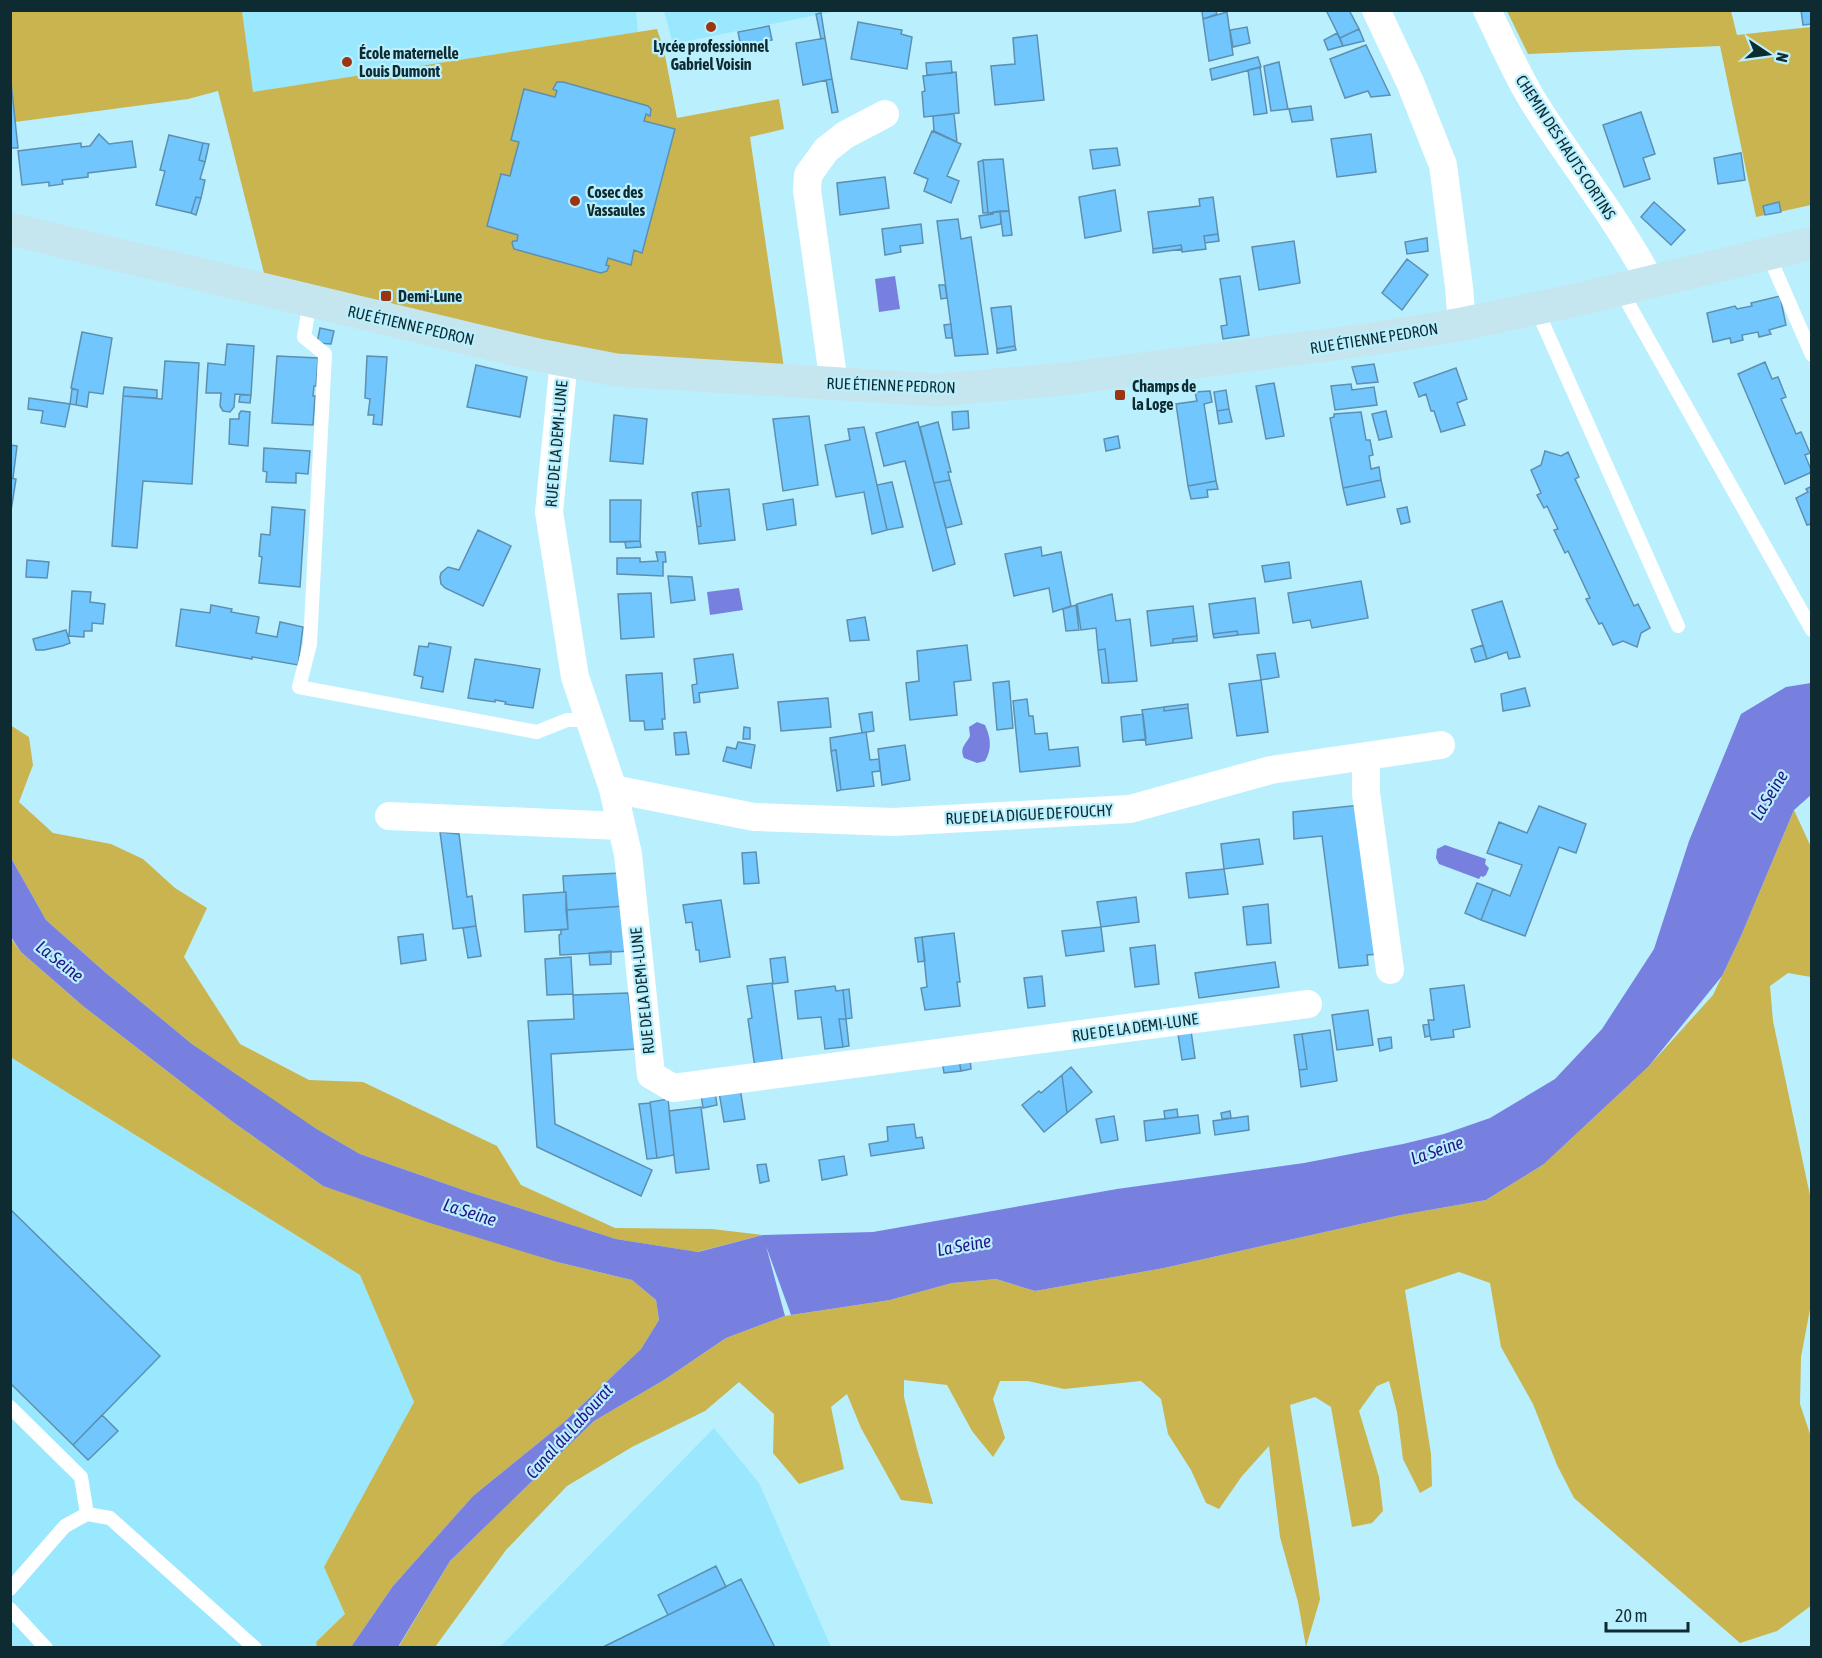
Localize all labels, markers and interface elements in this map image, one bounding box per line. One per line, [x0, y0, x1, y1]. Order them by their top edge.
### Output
marker: Lycée professionnel Gabriel Voisin [704, 20, 718, 34]
north arrow [1738, 24, 1798, 84]
place label: Lycée professionnel Gabriel Voisin [653, 37, 770, 73]
place label: École maternelle Louis Dumont [359, 44, 459, 80]
text: N [1773, 51, 1792, 64]
marker: École maternelle Louis Dumont [340, 55, 354, 69]
street label: CHEMIN DES HAUTS CORTINS [1513, 71, 1620, 223]
place label: Cosec des Vassaules [586, 183, 646, 219]
marker: Cosec des Vassaules [568, 194, 582, 208]
place label: Demi-Lune [398, 287, 462, 305]
marker: Demi-Lune [379, 289, 393, 303]
street label: RUE ÉTIENNE PEDRON [346, 302, 476, 348]
street label: RUE ÉTIENNE PEDRON [1309, 319, 1439, 357]
street label: RUE ÉTIENNE PEDRON [826, 374, 956, 396]
place label: Champs de la Loge [1132, 377, 1196, 413]
street label: RUE DE LA DEMI-LUNE [541, 380, 571, 508]
marker: Champs de la Loge [1113, 388, 1127, 402]
water label: La Seine [1746, 766, 1792, 824]
street label: RUE DE LA DIGUE DE FOUCHY [945, 801, 1114, 827]
street label: RUE DE LA DEMI-LUNE [626, 927, 658, 1055]
water label: La Seine [32, 936, 88, 986]
street label: RUE DE LA DEMI-LUNE [1071, 1009, 1199, 1045]
water label: La Seine [1408, 1131, 1466, 1169]
water label: La Seine [441, 1194, 499, 1230]
water label: La Seine [935, 1230, 993, 1260]
water label: Canal du Labourat [521, 1379, 617, 1483]
scale bar [1606, 1595, 1688, 1633]
text: 20 m [1615, 1605, 1647, 1626]

